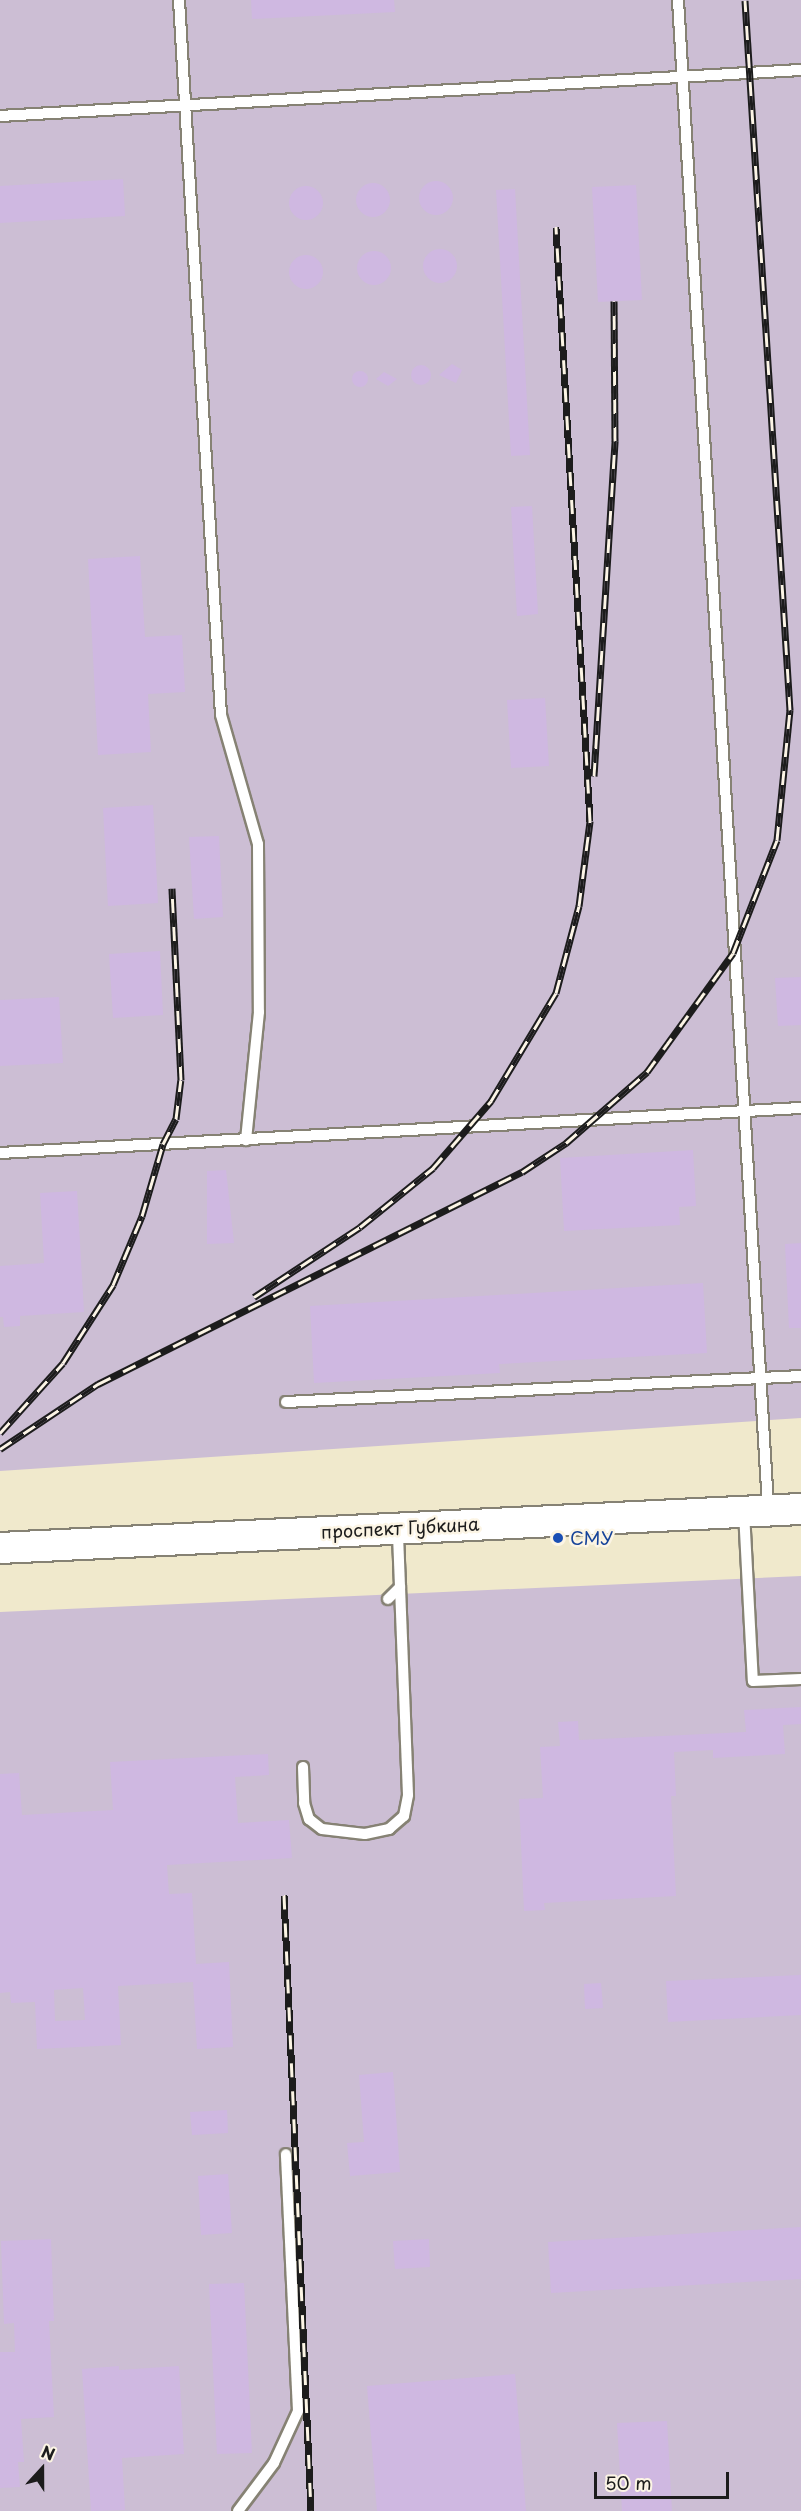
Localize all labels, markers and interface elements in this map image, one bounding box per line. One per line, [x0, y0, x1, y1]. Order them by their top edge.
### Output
street label: проспект Губкина [320, 1513, 480, 1543]
place label: СМУ [570, 1527, 613, 1549]
marker: СМУ [551, 1531, 565, 1545]
north arrow [12, 2439, 72, 2499]
text: N [38, 2439, 59, 2466]
scale bar [597, 2460, 732, 2498]
text: 50 m [605, 2469, 652, 2496]

